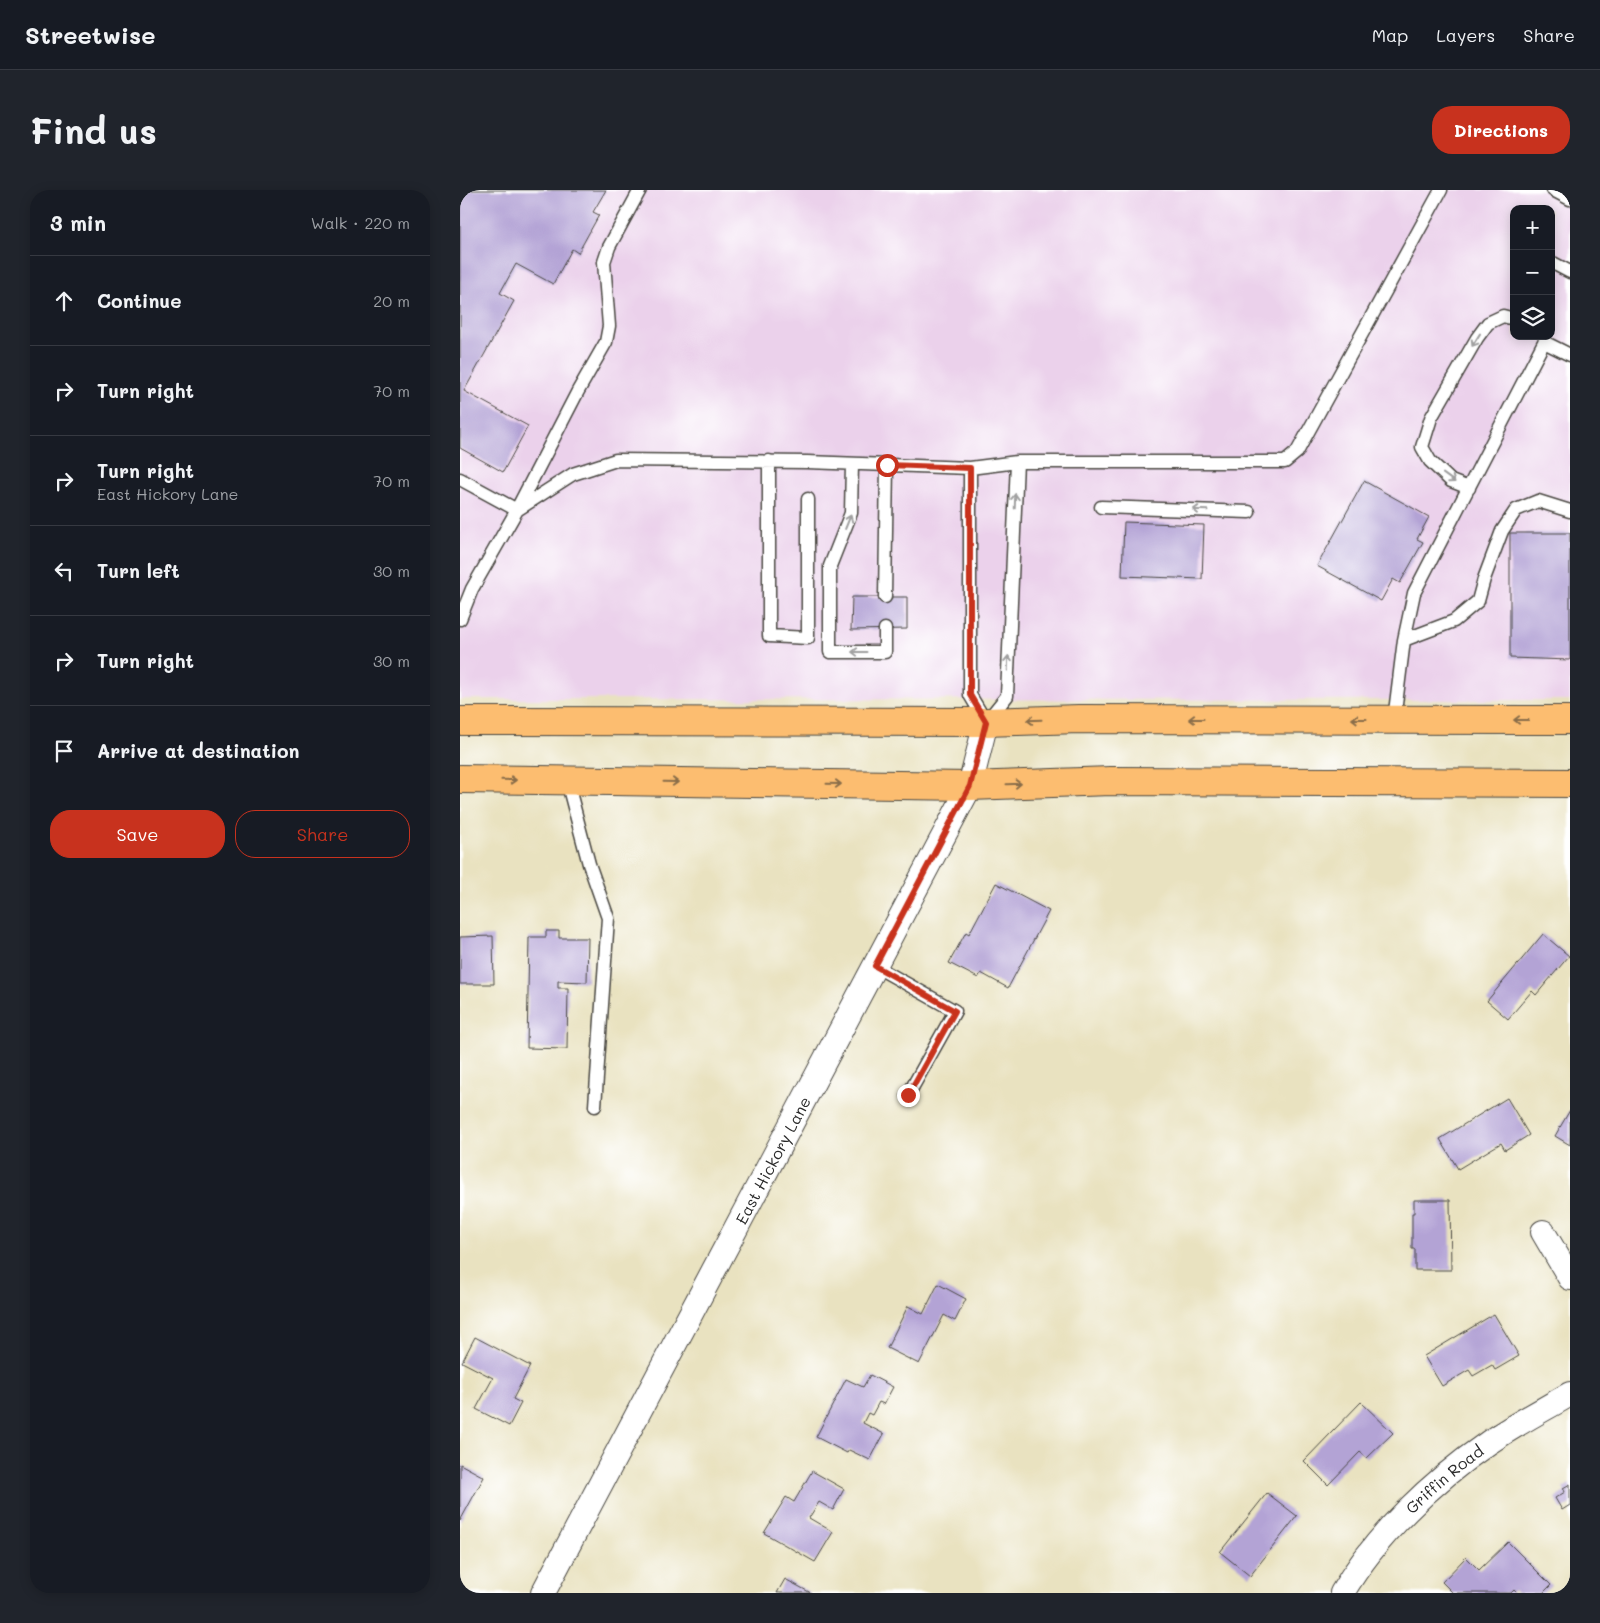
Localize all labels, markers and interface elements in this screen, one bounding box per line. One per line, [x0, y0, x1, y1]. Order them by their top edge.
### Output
text: Streetwise [25, 19, 155, 50]
text: Map [1372, 23, 1408, 47]
text: Layers [1436, 23, 1495, 47]
text: Share [1523, 23, 1575, 47]
button: Directions [1432, 106, 1570, 154]
text: Find us [30, 107, 157, 153]
map controls [1510, 205, 1555, 340]
button: + [1510, 205, 1555, 250]
text: 3 min [50, 209, 106, 236]
text: Walk · 220 m [311, 212, 410, 233]
button: − [1510, 250, 1555, 295]
icon: ahead [50, 287, 78, 315]
text: Continue [97, 288, 182, 313]
text: 20 m [373, 290, 410, 311]
button: layers [1510, 295, 1555, 340]
one-way arrow [1471, 333, 1482, 347]
icon: right [50, 377, 78, 405]
text: Turn right [97, 378, 194, 403]
text: 70 m [373, 380, 410, 401]
route start [876, 454, 899, 477]
text: Turn right [97, 458, 194, 483]
icon: right [50, 467, 78, 495]
text: 70 m [373, 470, 410, 491]
one-way arrow [1442, 473, 1456, 483]
text: East Hickory Lane [97, 483, 238, 504]
one-way arrow [1010, 493, 1020, 510]
one-way arrow [1192, 505, 1208, 515]
one-way arrow [843, 515, 853, 530]
icon: left [50, 557, 78, 585]
text: Turn left [97, 558, 180, 583]
text: 30 m [373, 560, 410, 581]
icon: right [50, 647, 78, 675]
one-way arrow [851, 647, 867, 657]
text: Turn right [97, 648, 194, 673]
text: 30 m [373, 650, 410, 671]
one-way arrow [1004, 656, 1013, 672]
one-way arrow [1189, 714, 1205, 724]
one-way arrow [1351, 715, 1367, 724]
one-way arrow [1514, 715, 1530, 725]
one-way arrow [1026, 716, 1042, 725]
icon: arrive [50, 737, 78, 765]
text: Arrive at destination [97, 738, 300, 763]
one-way arrow [500, 775, 516, 785]
one-way arrow [662, 777, 679, 787]
one-way arrow [825, 779, 841, 789]
one-way arrow [1005, 780, 1021, 789]
button: Save [50, 810, 225, 858]
button: Share [235, 810, 410, 858]
route end [897, 1084, 920, 1107]
street label: East Hickory Lane [730, 1092, 815, 1227]
street label: Griffin Road [1400, 1439, 1487, 1518]

